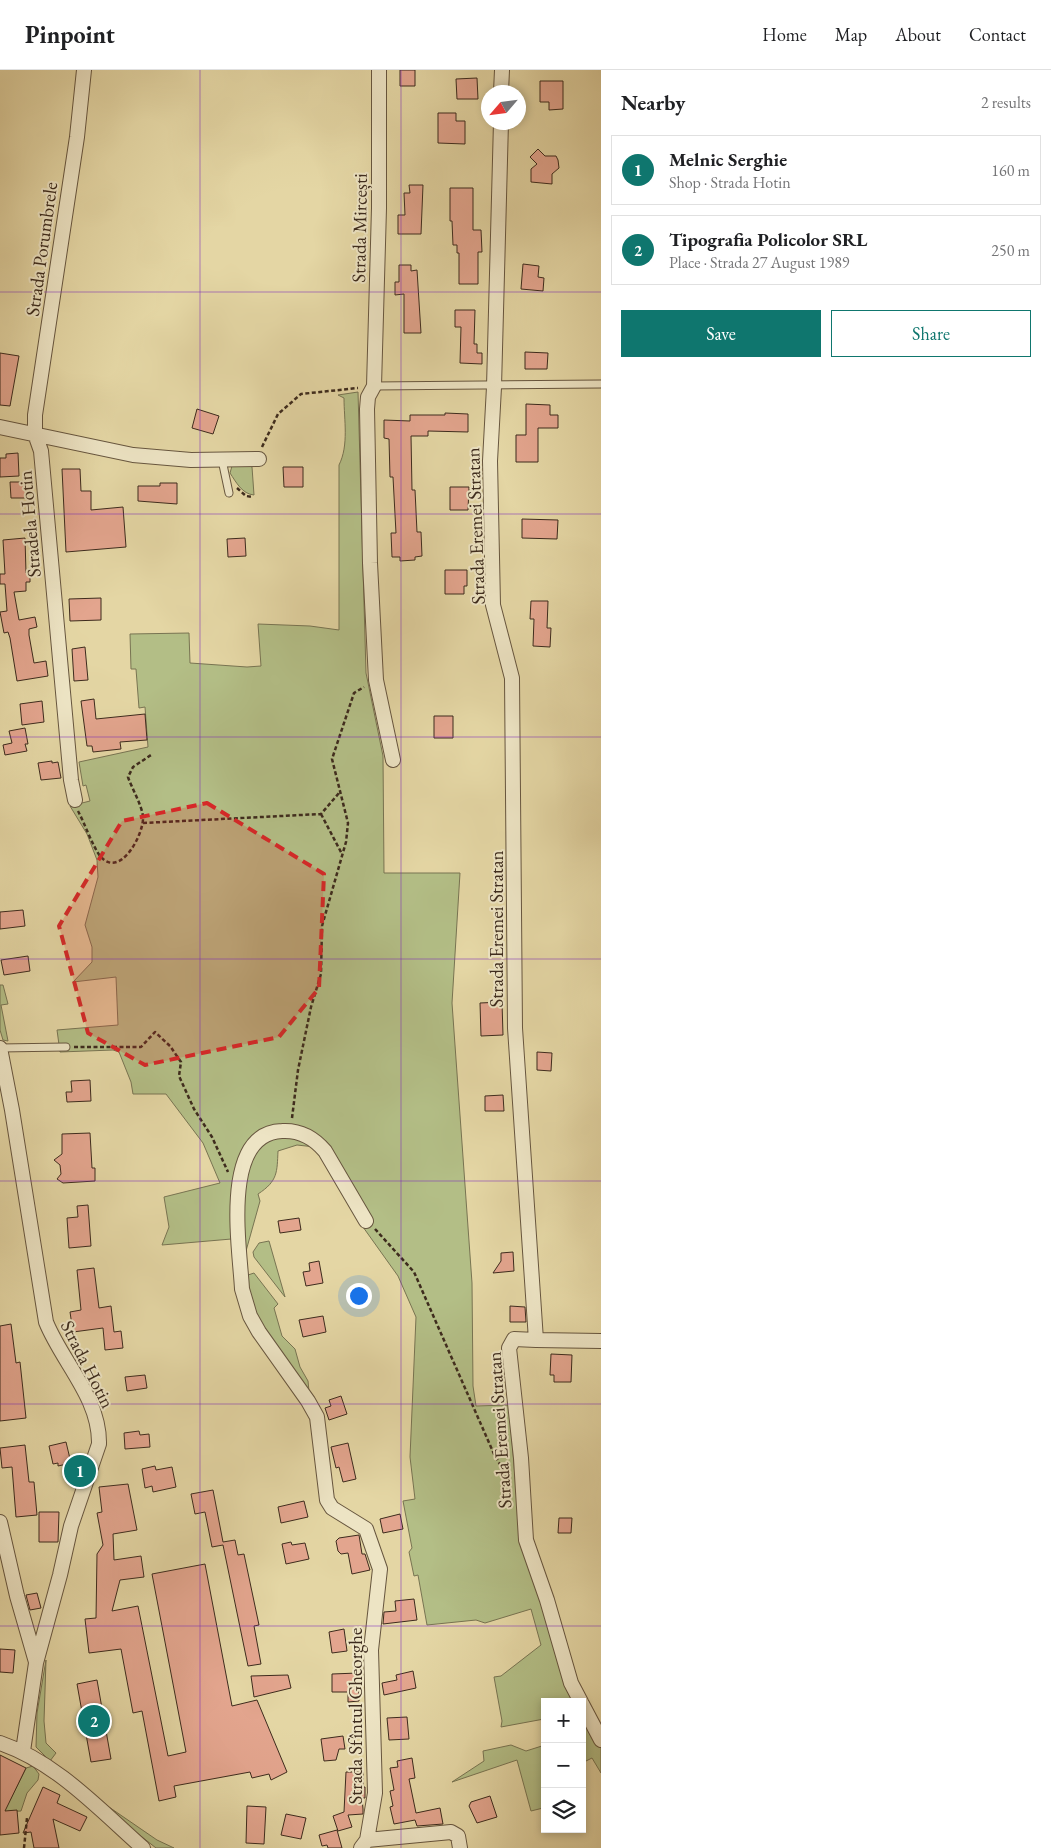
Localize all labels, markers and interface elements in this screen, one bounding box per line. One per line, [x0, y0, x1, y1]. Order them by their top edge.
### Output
text: Pinpoint [25, 19, 115, 50]
text: Home [762, 23, 807, 46]
text: Map [835, 23, 867, 46]
text: About [895, 23, 941, 46]
text: Contact [969, 23, 1026, 46]
north arrow [481, 85, 526, 130]
text: Nearby [621, 89, 685, 116]
text: 2 results [981, 92, 1031, 113]
text: Melnic Serghie [669, 147, 787, 172]
text: 1 [634, 160, 642, 181]
text: 160 m [991, 160, 1030, 181]
text: Shop · Strada Hotin [669, 172, 791, 193]
street label: Strada Mircești [346, 173, 373, 283]
street label: Strada Porumbrele [20, 180, 63, 318]
text: Tipografia Policolor SRL [669, 227, 867, 252]
text: 2 [634, 240, 642, 261]
text: 250 m [991, 240, 1030, 261]
text: Place · Strada 27 August 1989 [669, 252, 850, 273]
button: Save [621, 310, 821, 357]
button: Share [831, 310, 1031, 357]
street label: Strada Eremei Stratan [460, 447, 491, 605]
street label: Stradela Hotin [12, 469, 47, 578]
street label: Strada Eremei Stratan [484, 850, 509, 1008]
your location [346, 1283, 372, 1309]
street label: Strada Hotin [55, 1316, 120, 1412]
street label: Strada Eremei Stratan [482, 1351, 517, 1509]
pin: 1 [64, 1452, 96, 1490]
street label: Strada Sfîntul Gheorghe [343, 1627, 368, 1805]
map controls [541, 1698, 586, 1833]
button: + [541, 1698, 586, 1743]
pin: 2 [78, 1702, 110, 1740]
button: − [541, 1743, 586, 1788]
button: layers [541, 1788, 586, 1833]

